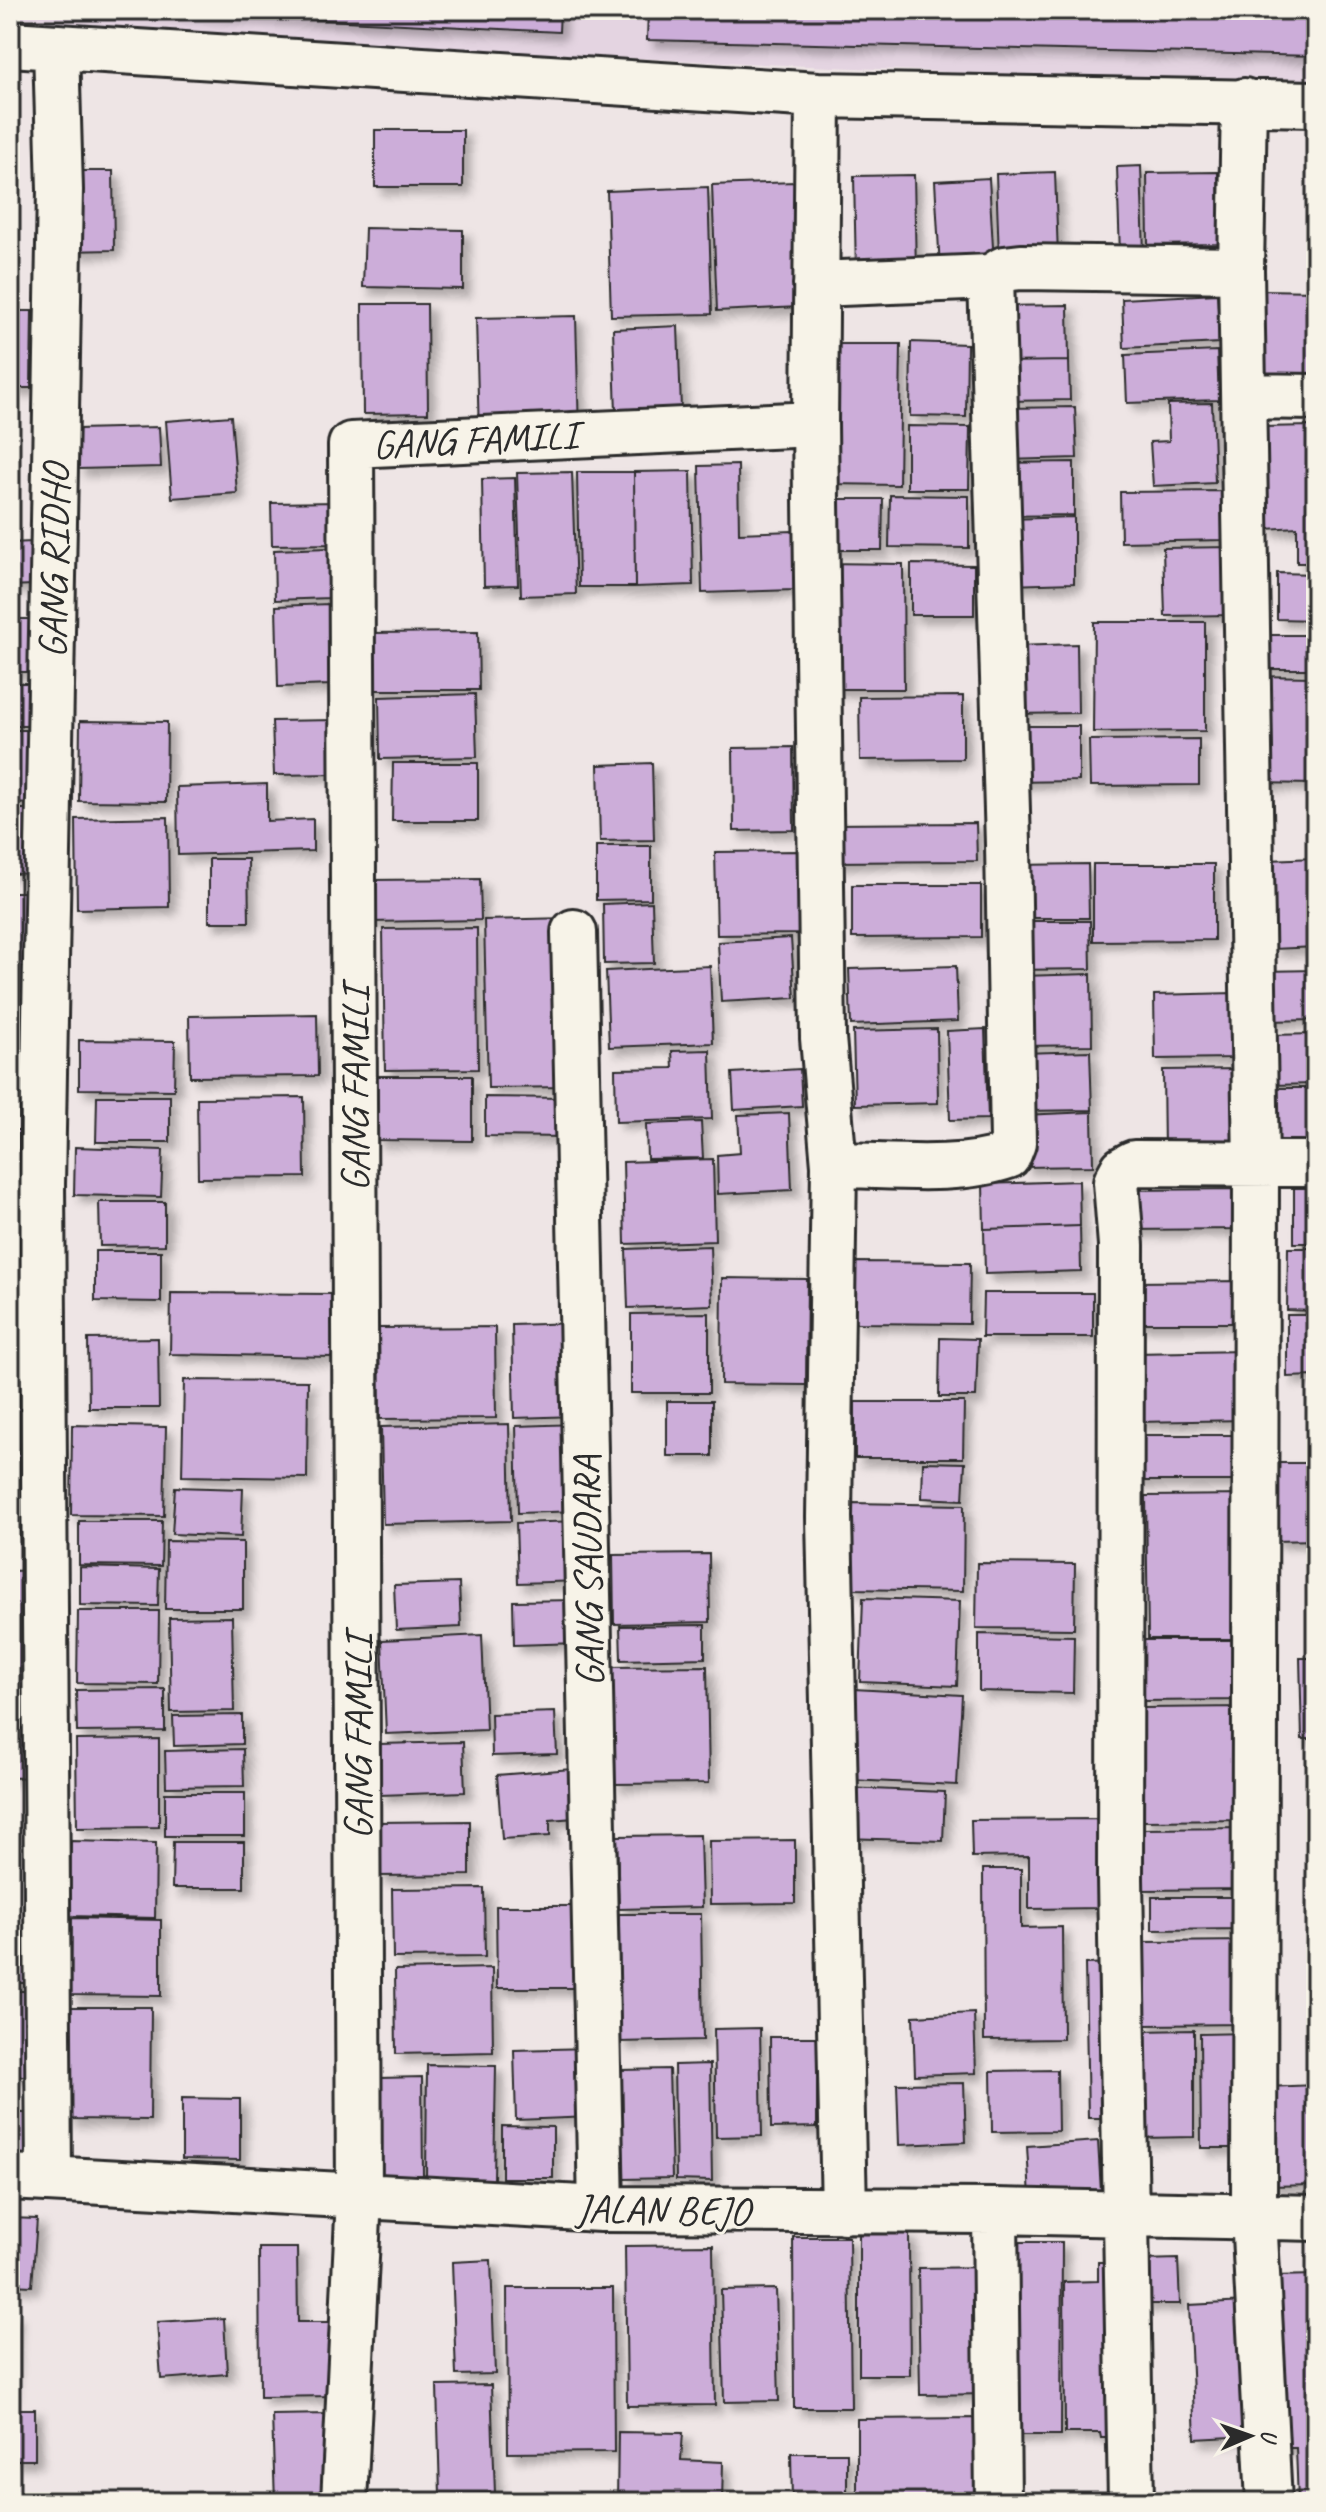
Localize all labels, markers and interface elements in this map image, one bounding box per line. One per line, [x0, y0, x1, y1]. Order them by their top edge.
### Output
street label: GANG FAMILI [372, 409, 588, 470]
street label: GANG RIDHO [27, 459, 81, 658]
street label: GANG FAMILI [330, 978, 380, 1191]
street label: GANG SAUDARA [561, 1454, 615, 1687]
street label: GANG FAMILI [333, 1626, 383, 1839]
street label: JALAN BEJO [574, 2183, 754, 2237]
north arrow [1210, 2396, 1290, 2476]
text: U [1255, 2430, 1283, 2446]

